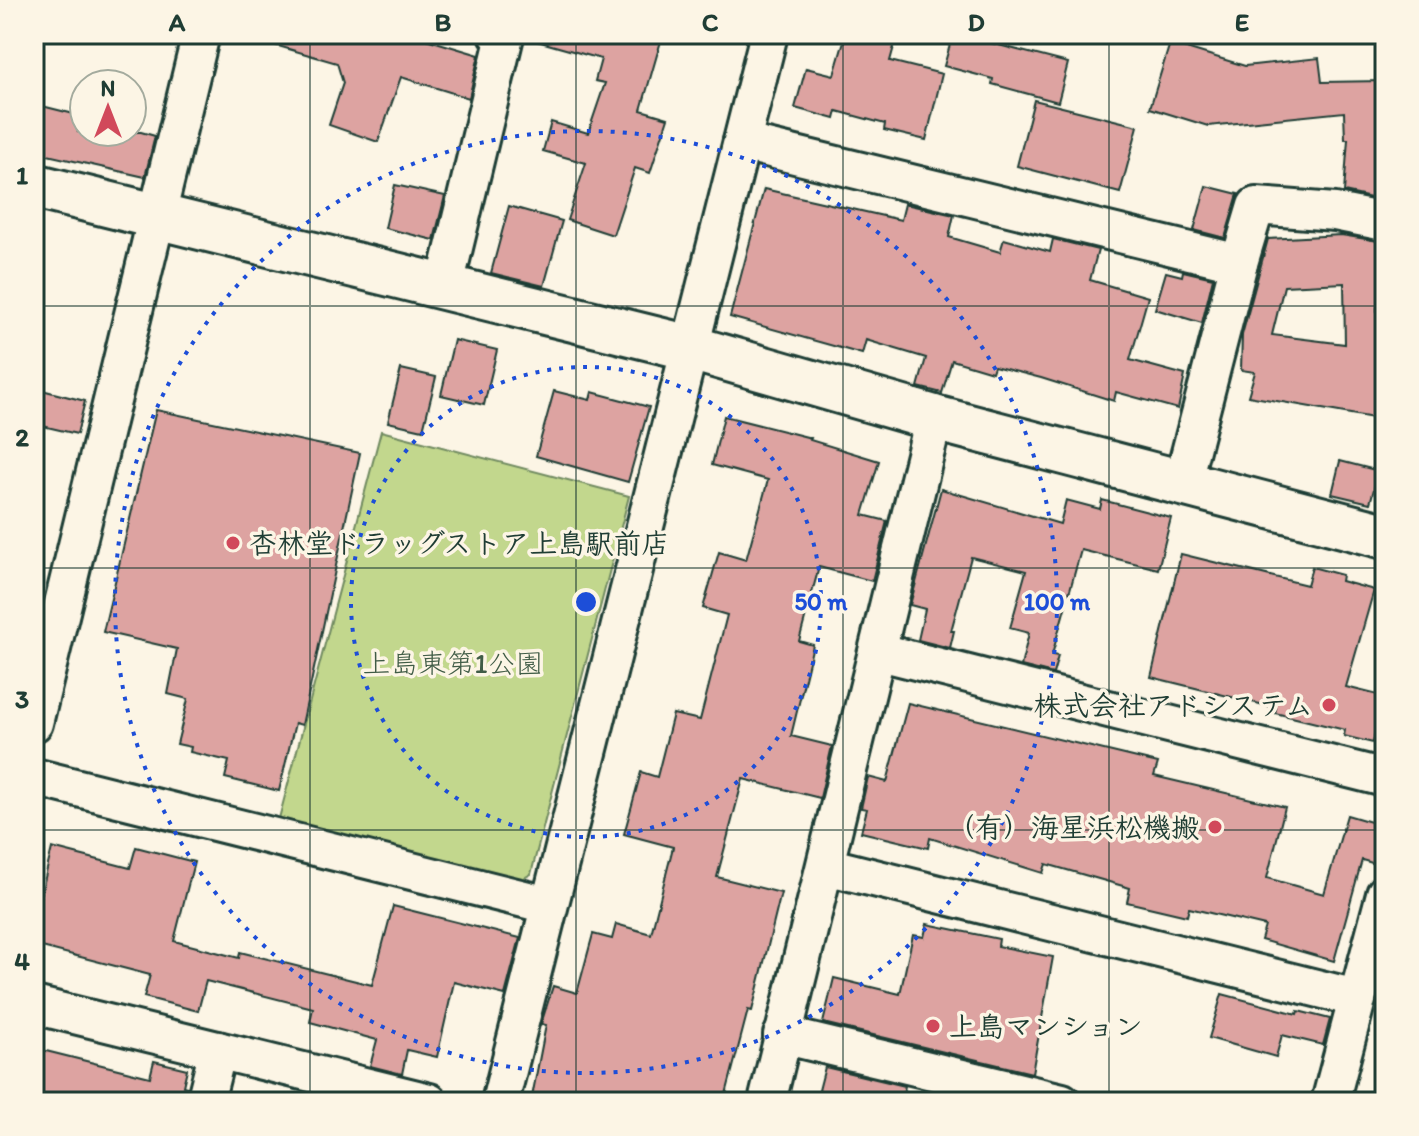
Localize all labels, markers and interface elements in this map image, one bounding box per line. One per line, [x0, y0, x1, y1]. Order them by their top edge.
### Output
text: A [168, 6, 186, 38]
text: B [435, 6, 452, 38]
text: C [702, 6, 719, 38]
text: D [967, 6, 985, 38]
text: E [1235, 6, 1249, 38]
north arrow [68, 68, 148, 148]
text: N [101, 75, 115, 102]
text: 1 [16, 159, 28, 191]
text: 2 [15, 421, 29, 453]
place label: 杏林堂ドラッグストア上島駅前店 [249, 526, 670, 560]
marker: 杏林堂ドラッグストア上島駅前店 [224, 534, 242, 552]
text: 50 m [795, 587, 848, 616]
text: 100 m [1024, 587, 1091, 616]
centre of rings [572, 588, 600, 616]
park label: 上島東第1公園 [363, 646, 544, 680]
text: 3 [15, 683, 29, 715]
place label: 株式会社アドシステム [1034, 688, 1313, 722]
marker: 株式会社アドシステム [1320, 696, 1338, 714]
place label: （有）海星浜松機搬 [947, 810, 1199, 844]
marker: （有）海星浜松機搬 [1206, 818, 1224, 836]
text: 4 [14, 945, 30, 977]
place label: 上島マンション [949, 1009, 1143, 1043]
marker: 上島マンション [924, 1017, 942, 1035]

